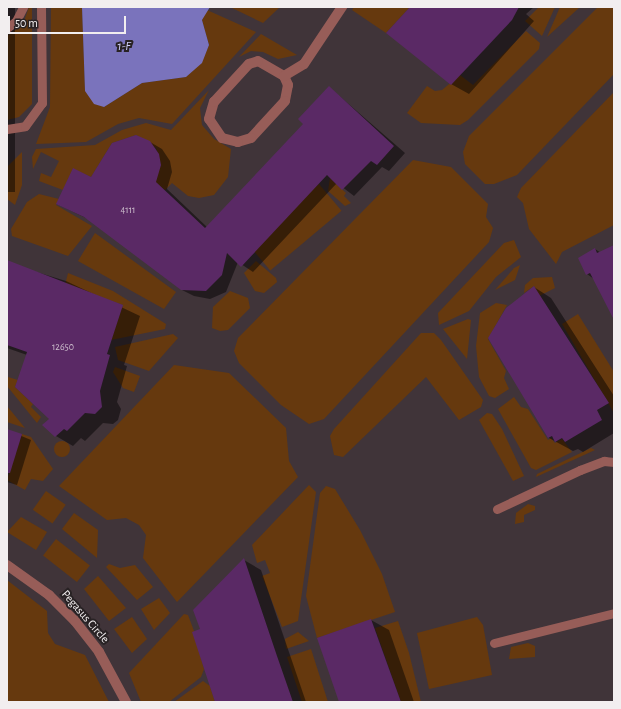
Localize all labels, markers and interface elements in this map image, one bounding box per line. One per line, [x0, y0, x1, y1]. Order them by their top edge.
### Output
scale bar [10, 8, 128, 34]
text: 50 m [15, 17, 38, 29]
water label: 1-F [117, 39, 131, 55]
house number: 4111 [120, 205, 136, 217]
house number: 12650 [52, 342, 74, 354]
street label: Pegasus Circle [58, 588, 112, 646]

